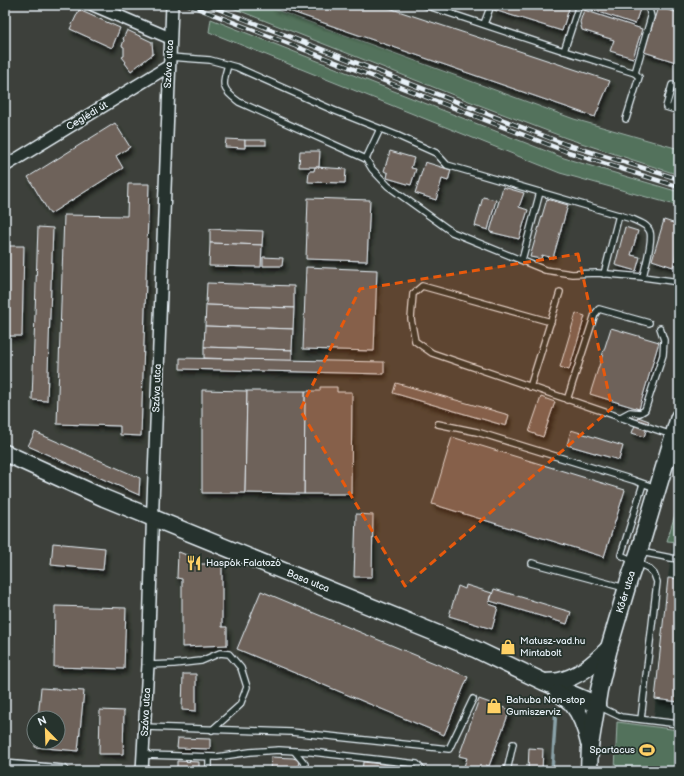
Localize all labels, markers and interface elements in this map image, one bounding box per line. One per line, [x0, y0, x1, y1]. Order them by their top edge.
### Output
street label: Száva utca [162, 39, 176, 89]
street label: Ceglédi út [64, 99, 110, 133]
street label: Száva utca [150, 363, 164, 413]
restaurant icon: Haspók Falatozó [185, 554, 203, 572]
place label: Haspók Falatozó [206, 557, 281, 569]
street label: Basa utca [285, 567, 331, 595]
street label: Kőér utca [614, 569, 638, 615]
place label: Matusz-vad.hu Mintabolt [520, 635, 585, 659]
shop icon: Matusz-vad.hu Mintabolt [499, 638, 517, 656]
street label: Száva utca [139, 687, 153, 737]
place label: Bahuba Non-stop Gumiszerviz [506, 694, 585, 718]
shop icon: Bahuba Non-stop Gumiszerviz [485, 697, 503, 715]
north arrow [26, 710, 66, 750]
text: N [36, 714, 49, 729]
sports icon: Spartacus [638, 741, 656, 759]
place label: Spartacus [590, 744, 635, 756]

